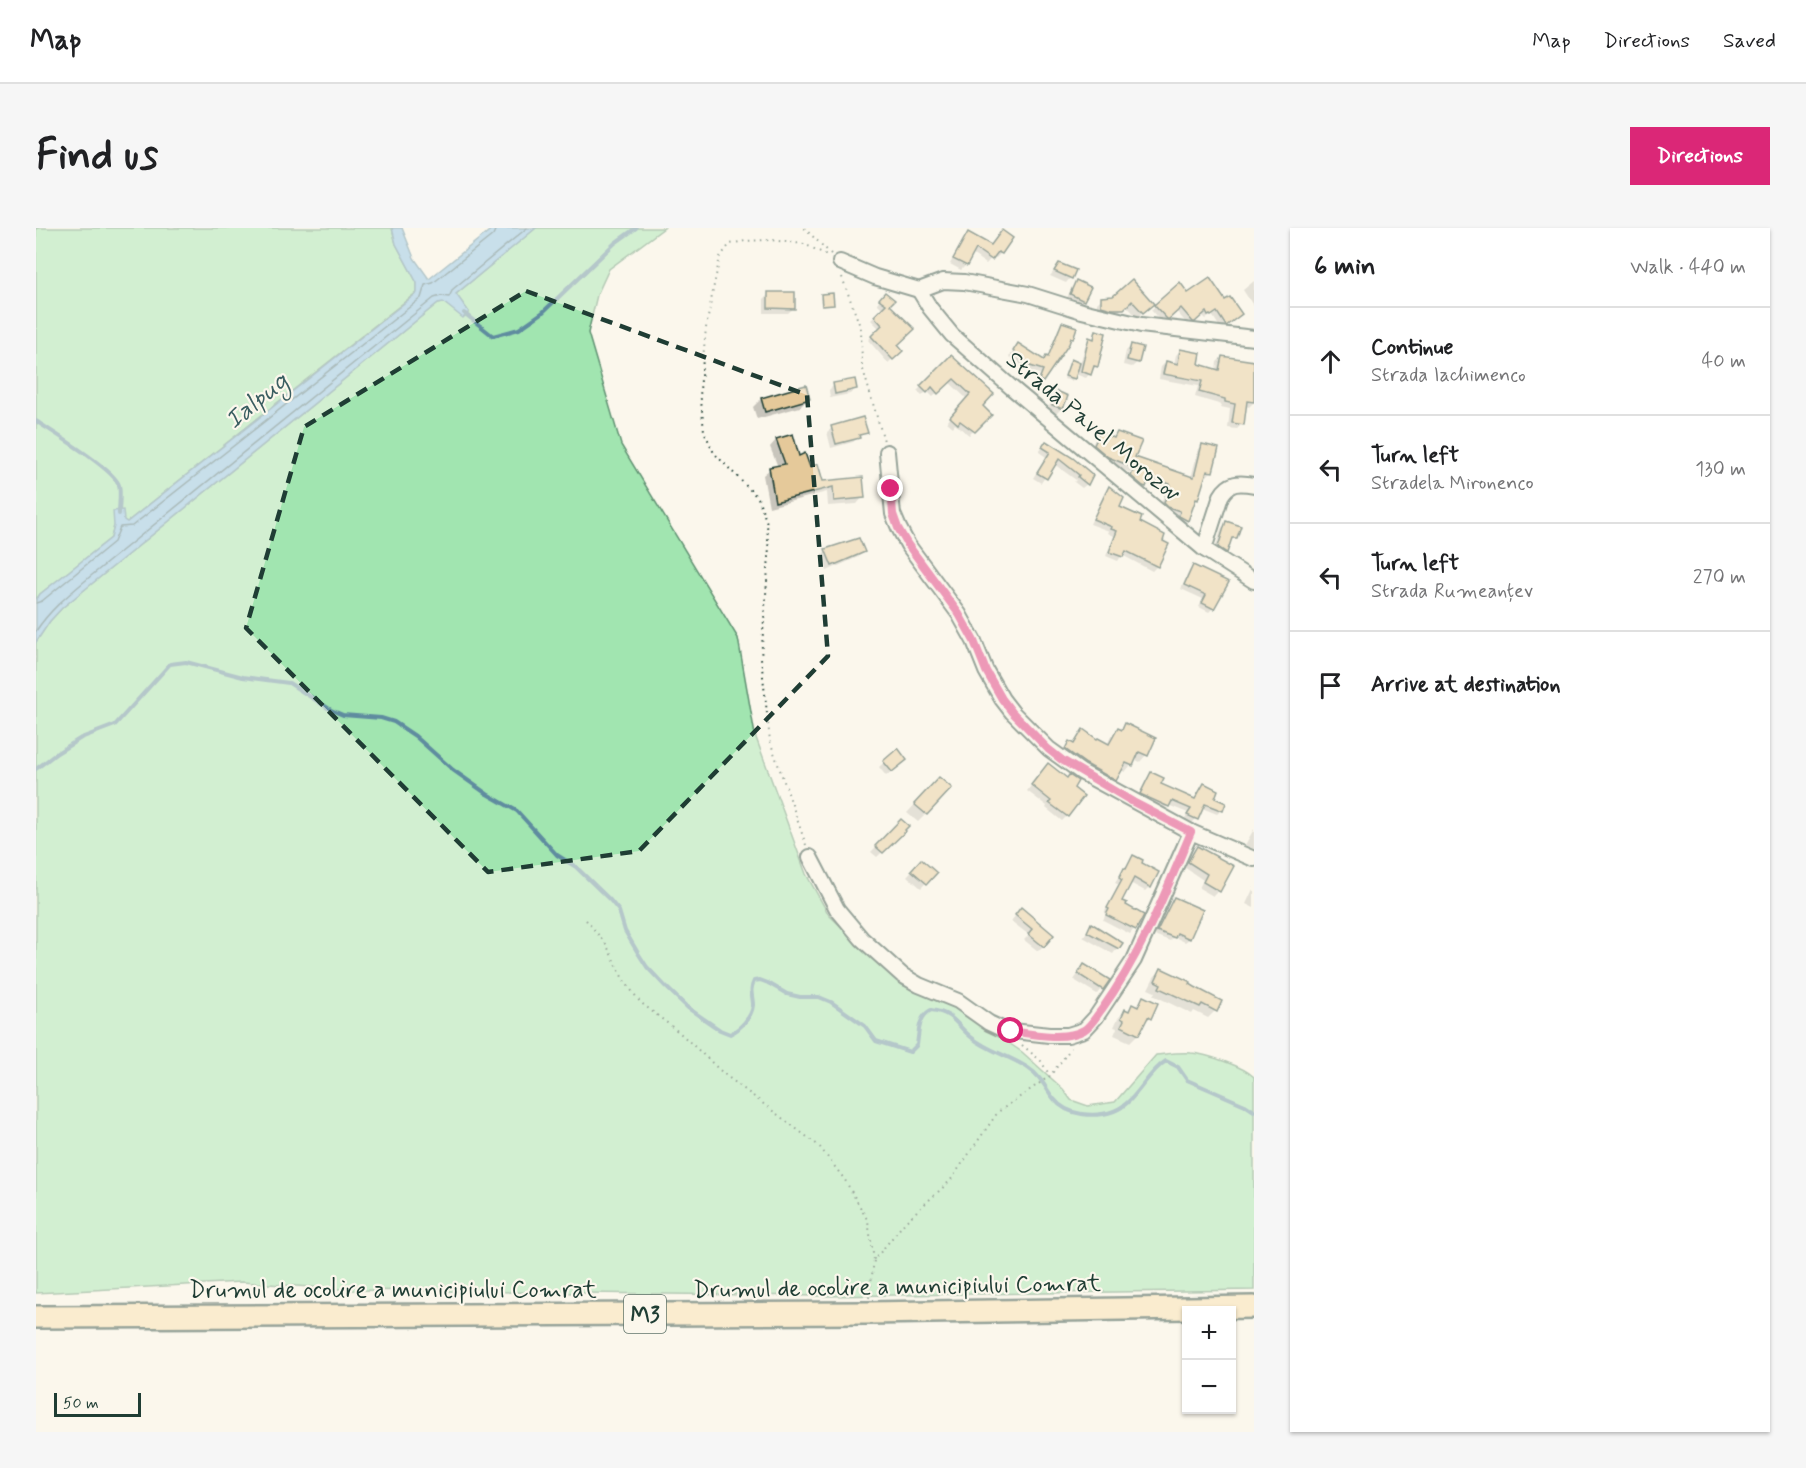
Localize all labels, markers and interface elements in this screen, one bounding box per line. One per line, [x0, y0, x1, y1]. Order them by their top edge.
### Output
text: Map [30, 23, 81, 60]
text: Map [1532, 27, 1571, 55]
text: Directions [1604, 27, 1690, 55]
text: Saved [1723, 27, 1776, 55]
button: Directions [1630, 127, 1770, 185]
text: Find us [36, 129, 158, 184]
text: 6 min [1314, 250, 1376, 284]
text: Walk · 440 m [1630, 254, 1746, 281]
text: Continue [1371, 334, 1453, 362]
street label: Strada Pavel Morozov [999, 345, 1187, 510]
icon: ahead [1314, 345, 1347, 378]
text: 40 m [1702, 348, 1746, 375]
text: Strada Iachimenco [1371, 362, 1526, 389]
water label: Ialpug [219, 365, 298, 439]
text: Turn left [1371, 442, 1459, 470]
icon: left [1314, 453, 1347, 486]
text: 130 m [1695, 456, 1746, 483]
text: Stradela Mironenco [1371, 470, 1534, 497]
route end [877, 475, 903, 501]
text: Turn left [1371, 550, 1459, 578]
icon: left [1314, 561, 1347, 594]
text: 270 m [1693, 564, 1746, 591]
text: Strada Rumeanțev [1371, 578, 1533, 605]
icon: arrive [1314, 669, 1347, 702]
text: Arrive at destination [1371, 671, 1561, 699]
route start [997, 1017, 1023, 1043]
street label: Drumul de ocolire a municipiului Comrat [693, 1268, 1101, 1307]
street label: Drumul de ocolire a municipiului Comrat [189, 1275, 597, 1306]
road number: M3 [624, 1295, 666, 1333]
map controls [1182, 1306, 1236, 1414]
button: + [1182, 1306, 1236, 1360]
button: − [1182, 1360, 1236, 1414]
scale bar [54, 1390, 141, 1418]
text: 50 m [63, 1393, 99, 1414]

